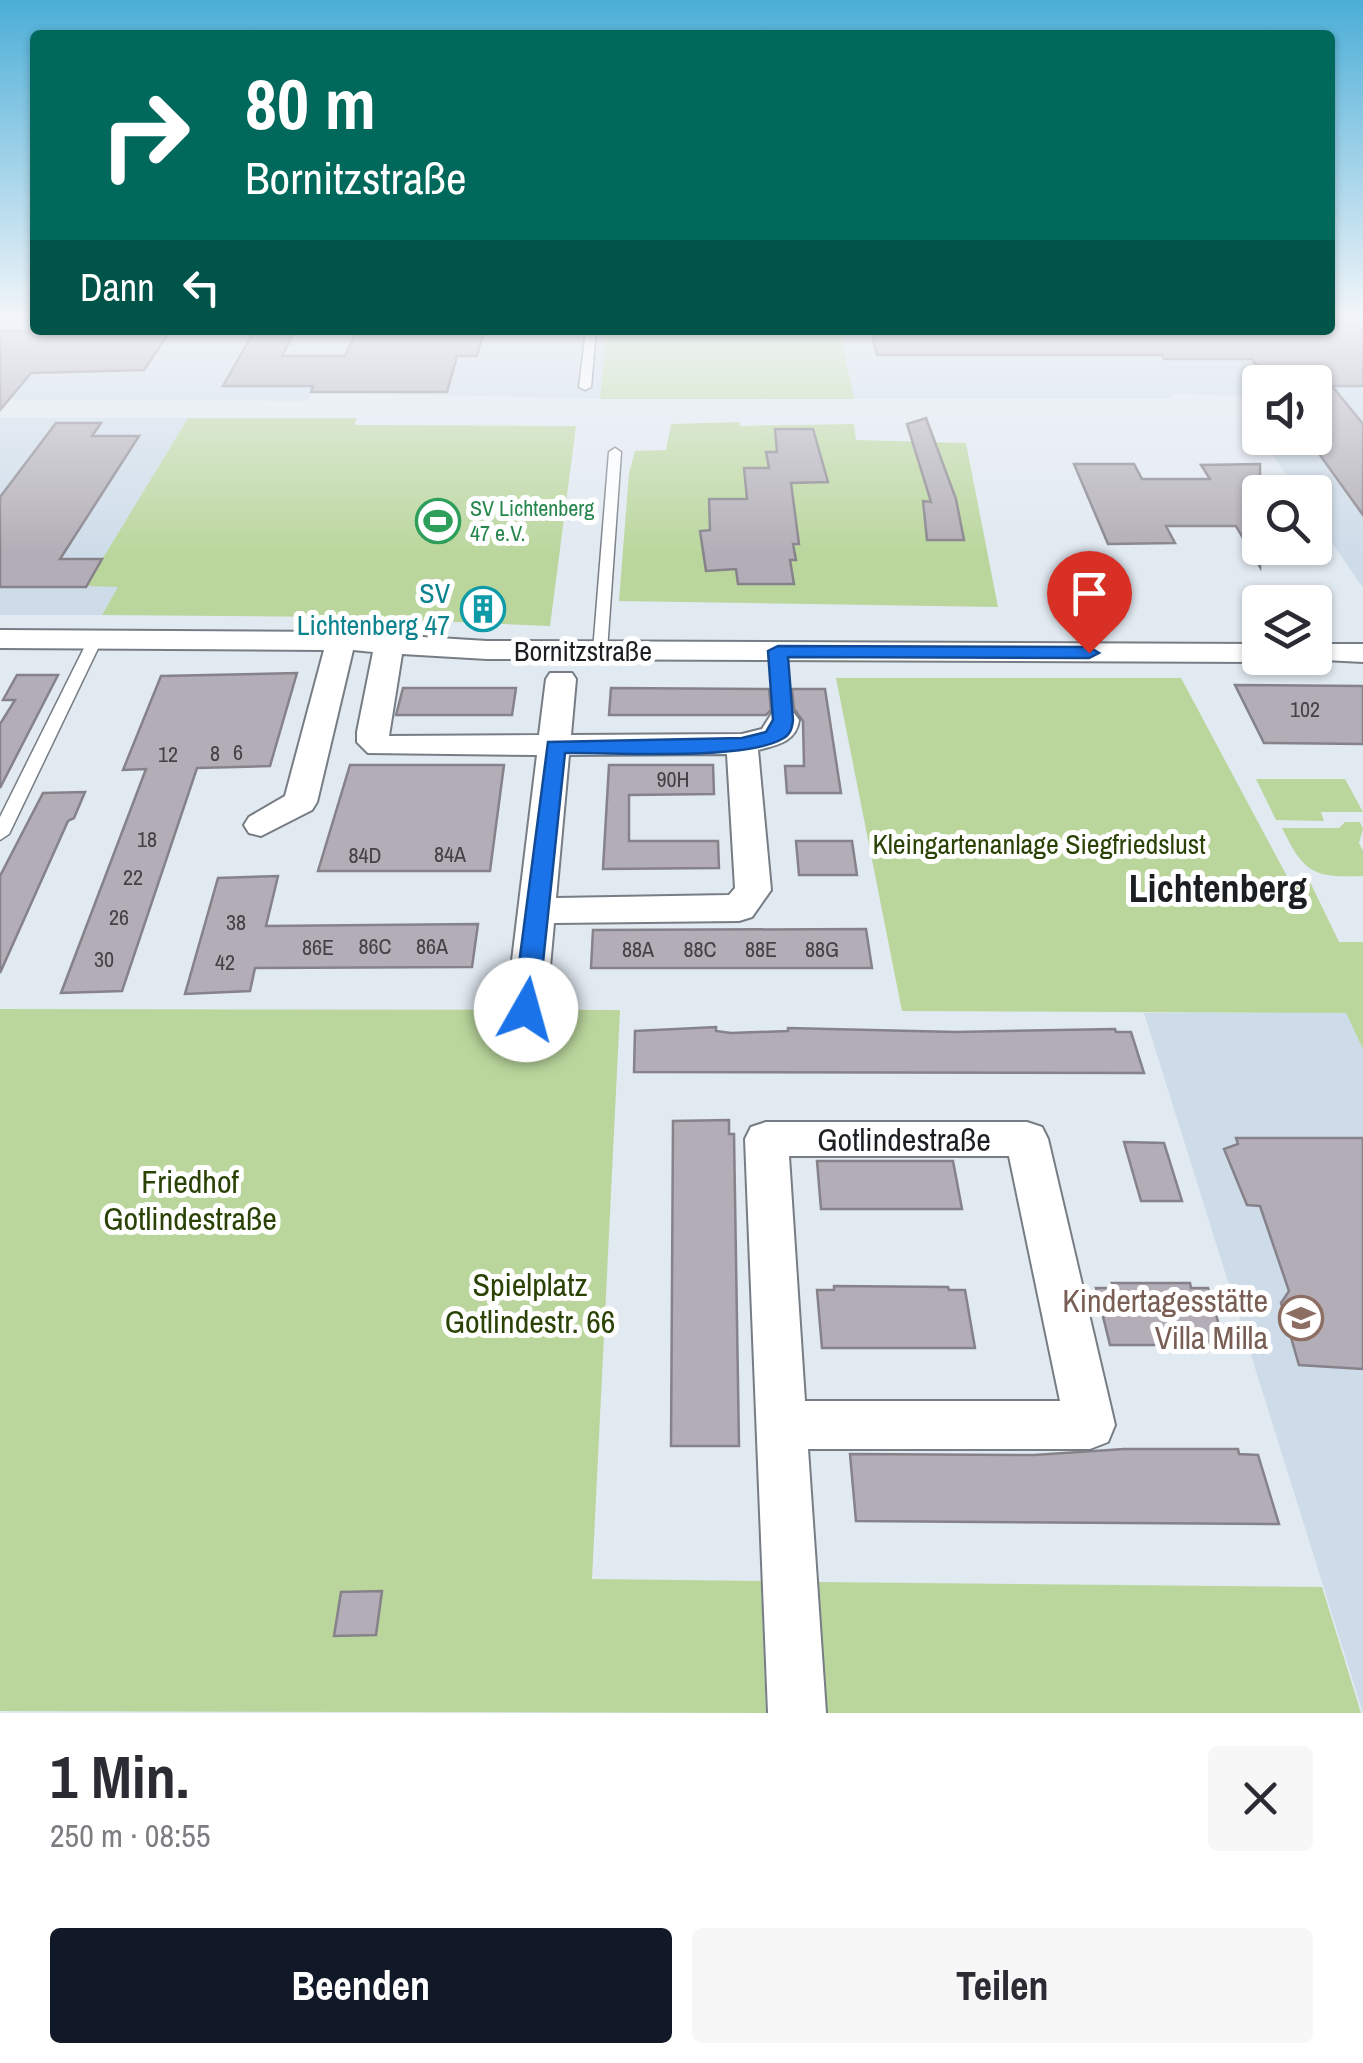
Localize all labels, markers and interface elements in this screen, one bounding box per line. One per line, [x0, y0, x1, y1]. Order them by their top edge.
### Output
text: 80 m [245, 57, 376, 151]
icon: right [80, 70, 210, 200]
text: Bornitzstraße [245, 147, 467, 208]
icon: left [174, 260, 229, 315]
text: Dann [80, 262, 154, 313]
map controls [1242, 365, 1332, 675]
button: sound [1242, 365, 1332, 455]
button: search [1242, 475, 1332, 565]
place label: SV Lichtenberg 47 e.V. [470, 493, 594, 548]
sports icon: SV Lichtenberg 47 e.V. [415, 498, 461, 544]
pin [1047, 551, 1132, 654]
icon: arrive [1062, 566, 1117, 621]
place label: SV Lichtenberg 47 [297, 574, 451, 644]
button: layers [1242, 585, 1332, 675]
building icon: SV Lichtenberg 47 [460, 586, 506, 632]
street label: Bornitzstraße [514, 632, 652, 670]
house number: 102 [1290, 694, 1320, 724]
house number: 6 [233, 737, 243, 767]
house number: 8 [210, 738, 220, 768]
house number: 12 [158, 739, 178, 769]
house number: 90H [656, 764, 690, 794]
house number: 18 [137, 824, 157, 854]
park label: Kleingartenanlage Siegfriedslust [872, 825, 1206, 863]
house number: 84A [434, 839, 467, 869]
house number: 84D [348, 840, 382, 870]
house number: 22 [123, 862, 143, 892]
district label: Lichtenberg [1129, 863, 1307, 914]
house number: 26 [109, 902, 129, 932]
house number: 38 [226, 907, 246, 937]
house number: 86C [358, 931, 392, 961]
house number: 86A [416, 931, 449, 961]
house number: 86E [302, 932, 334, 962]
house number: 88A [622, 934, 655, 964]
house number: 88C [683, 934, 717, 964]
house number: 88E [745, 934, 777, 964]
house number: 88G [805, 934, 839, 964]
house number: 30 [94, 944, 114, 974]
house number: 42 [215, 947, 235, 977]
position arrow [474, 958, 578, 1062]
street label: Gotlindestraße [817, 1118, 991, 1161]
park label: Friedhof Gotlindestraße [103, 1160, 277, 1240]
park label: Spielplatz Gotlindestr. 66 [445, 1263, 615, 1343]
place label: Kindertagesstätte Villa Milla [1062, 1279, 1268, 1359]
school or university icon: Kindertagesstätte Villa Milla [1278, 1295, 1324, 1341]
text: 1 Min. [50, 1736, 189, 1817]
button: close [1208, 1746, 1313, 1851]
text: 250 m · 08:55 [50, 1814, 210, 1857]
button: Beenden [50, 1928, 672, 2043]
button: Teilen [692, 1928, 1313, 2043]

